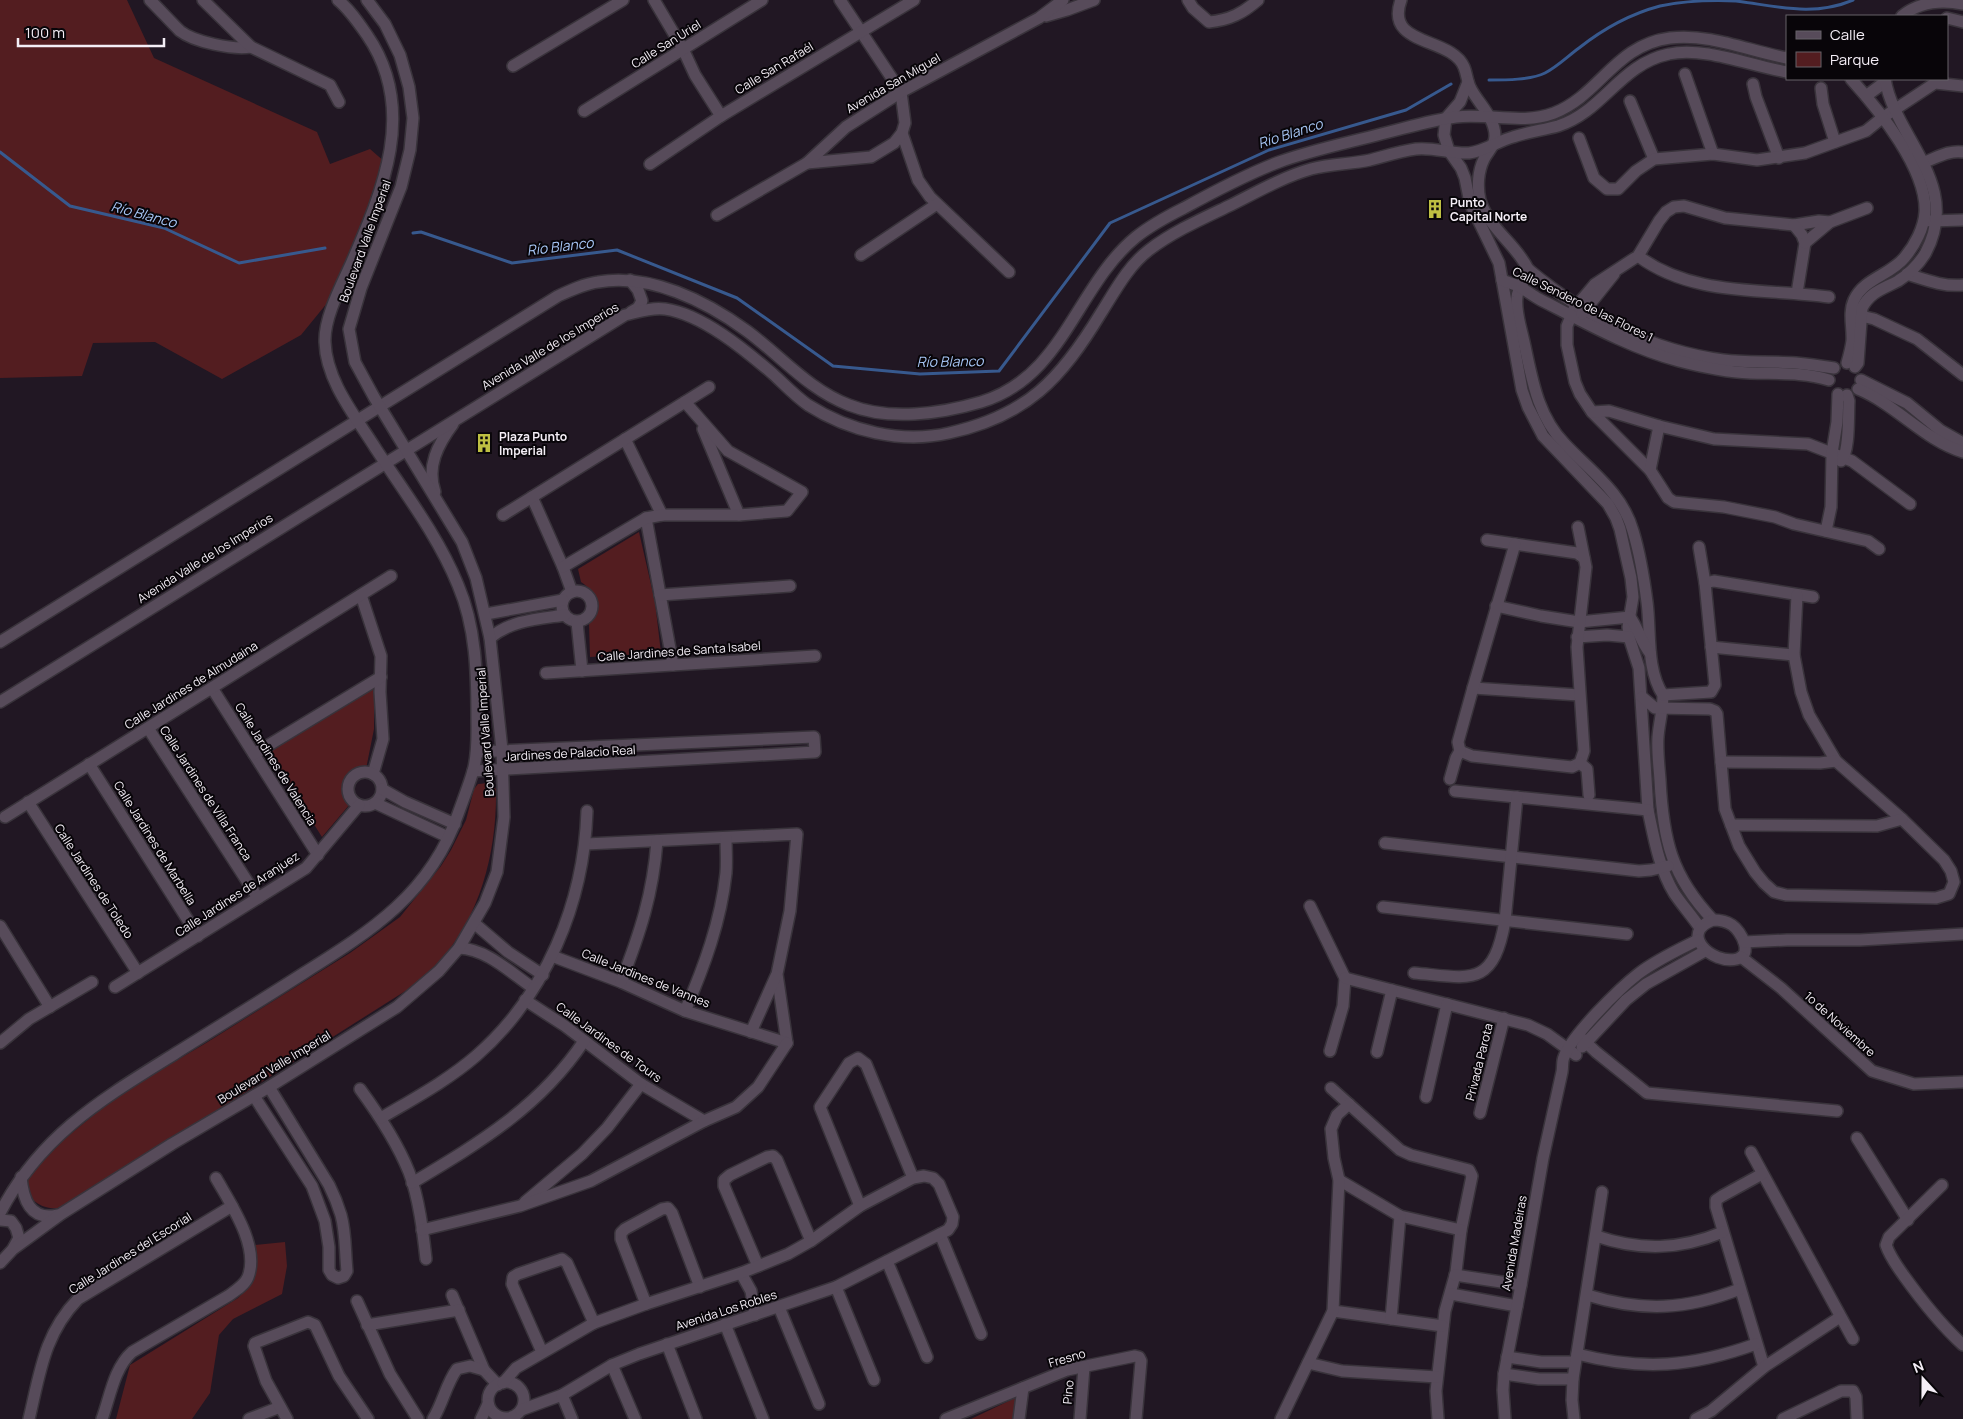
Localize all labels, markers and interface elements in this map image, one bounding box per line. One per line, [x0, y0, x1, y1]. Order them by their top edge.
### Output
scale bar [18, 15, 164, 47]
legend [1786, 15, 1948, 80]
street label: Calle San Uriel [628, 16, 704, 72]
text: 100 m [25, 22, 65, 43]
text: Calle [1830, 24, 1865, 45]
street label: Calle San Rafaél [732, 38, 816, 98]
street label: Avenida San Miguel [843, 49, 943, 117]
text: Parque [1830, 49, 1879, 70]
water label: Río Blanco [1255, 113, 1325, 152]
street label: Boulevard Valle Imperial [335, 177, 395, 305]
place label: Punto Capital Norte [1450, 194, 1527, 225]
water label: Río Blanco [109, 196, 179, 232]
building icon: Punto Capital Norte [1424, 198, 1446, 220]
water label: Río Blanco [526, 232, 595, 260]
street label: Calle Sendero de las Flores 1 [1510, 262, 1656, 346]
street label: Avenida Valle de los Imperios [478, 298, 622, 394]
water label: Río Blanco [916, 351, 984, 371]
place label: Plaza Punto Imperial [499, 428, 567, 459]
building icon: Plaza Punto Imperial [473, 432, 495, 454]
street label: Avenida Valle de los Imperios [134, 509, 276, 607]
street label: Calle Jardines de Almudaina [121, 637, 261, 733]
street label: Calle Jardines de Santa Isabel [597, 637, 761, 665]
street label: Boulevard Valle Imperial [472, 667, 498, 797]
street label: Calle Jardines de Valencia [231, 699, 321, 829]
street label: Calle Jardines de Villa Franca [156, 722, 256, 864]
street label: Jardines de Palacio Real [504, 741, 636, 765]
street label: Calle Jardines de Marbella [110, 778, 200, 908]
street label: Calle Jardines de Toledo [51, 820, 137, 942]
street label: Calle Jardines de Aranjuez [172, 847, 302, 941]
street label: Calle Jardines de Vannes [579, 944, 713, 1012]
street label: 1o de Noviembre [1801, 988, 1879, 1060]
street label: Calle Jardines de Tours [553, 998, 665, 1086]
street label: Privada Parota [1461, 1021, 1497, 1103]
street label: Boulevard Valle Imperial [214, 1026, 334, 1108]
street label: Avenida Madeiras [1497, 1194, 1531, 1292]
street label: Calle Jardines del Escorial [65, 1208, 195, 1298]
street label: Avenida Los Robles [673, 1286, 779, 1334]
street label: Fresno [1047, 1345, 1087, 1371]
north arrow [1898, 1354, 1948, 1404]
text: N [1910, 1356, 1926, 1377]
street label: Pino [1058, 1379, 1078, 1405]

